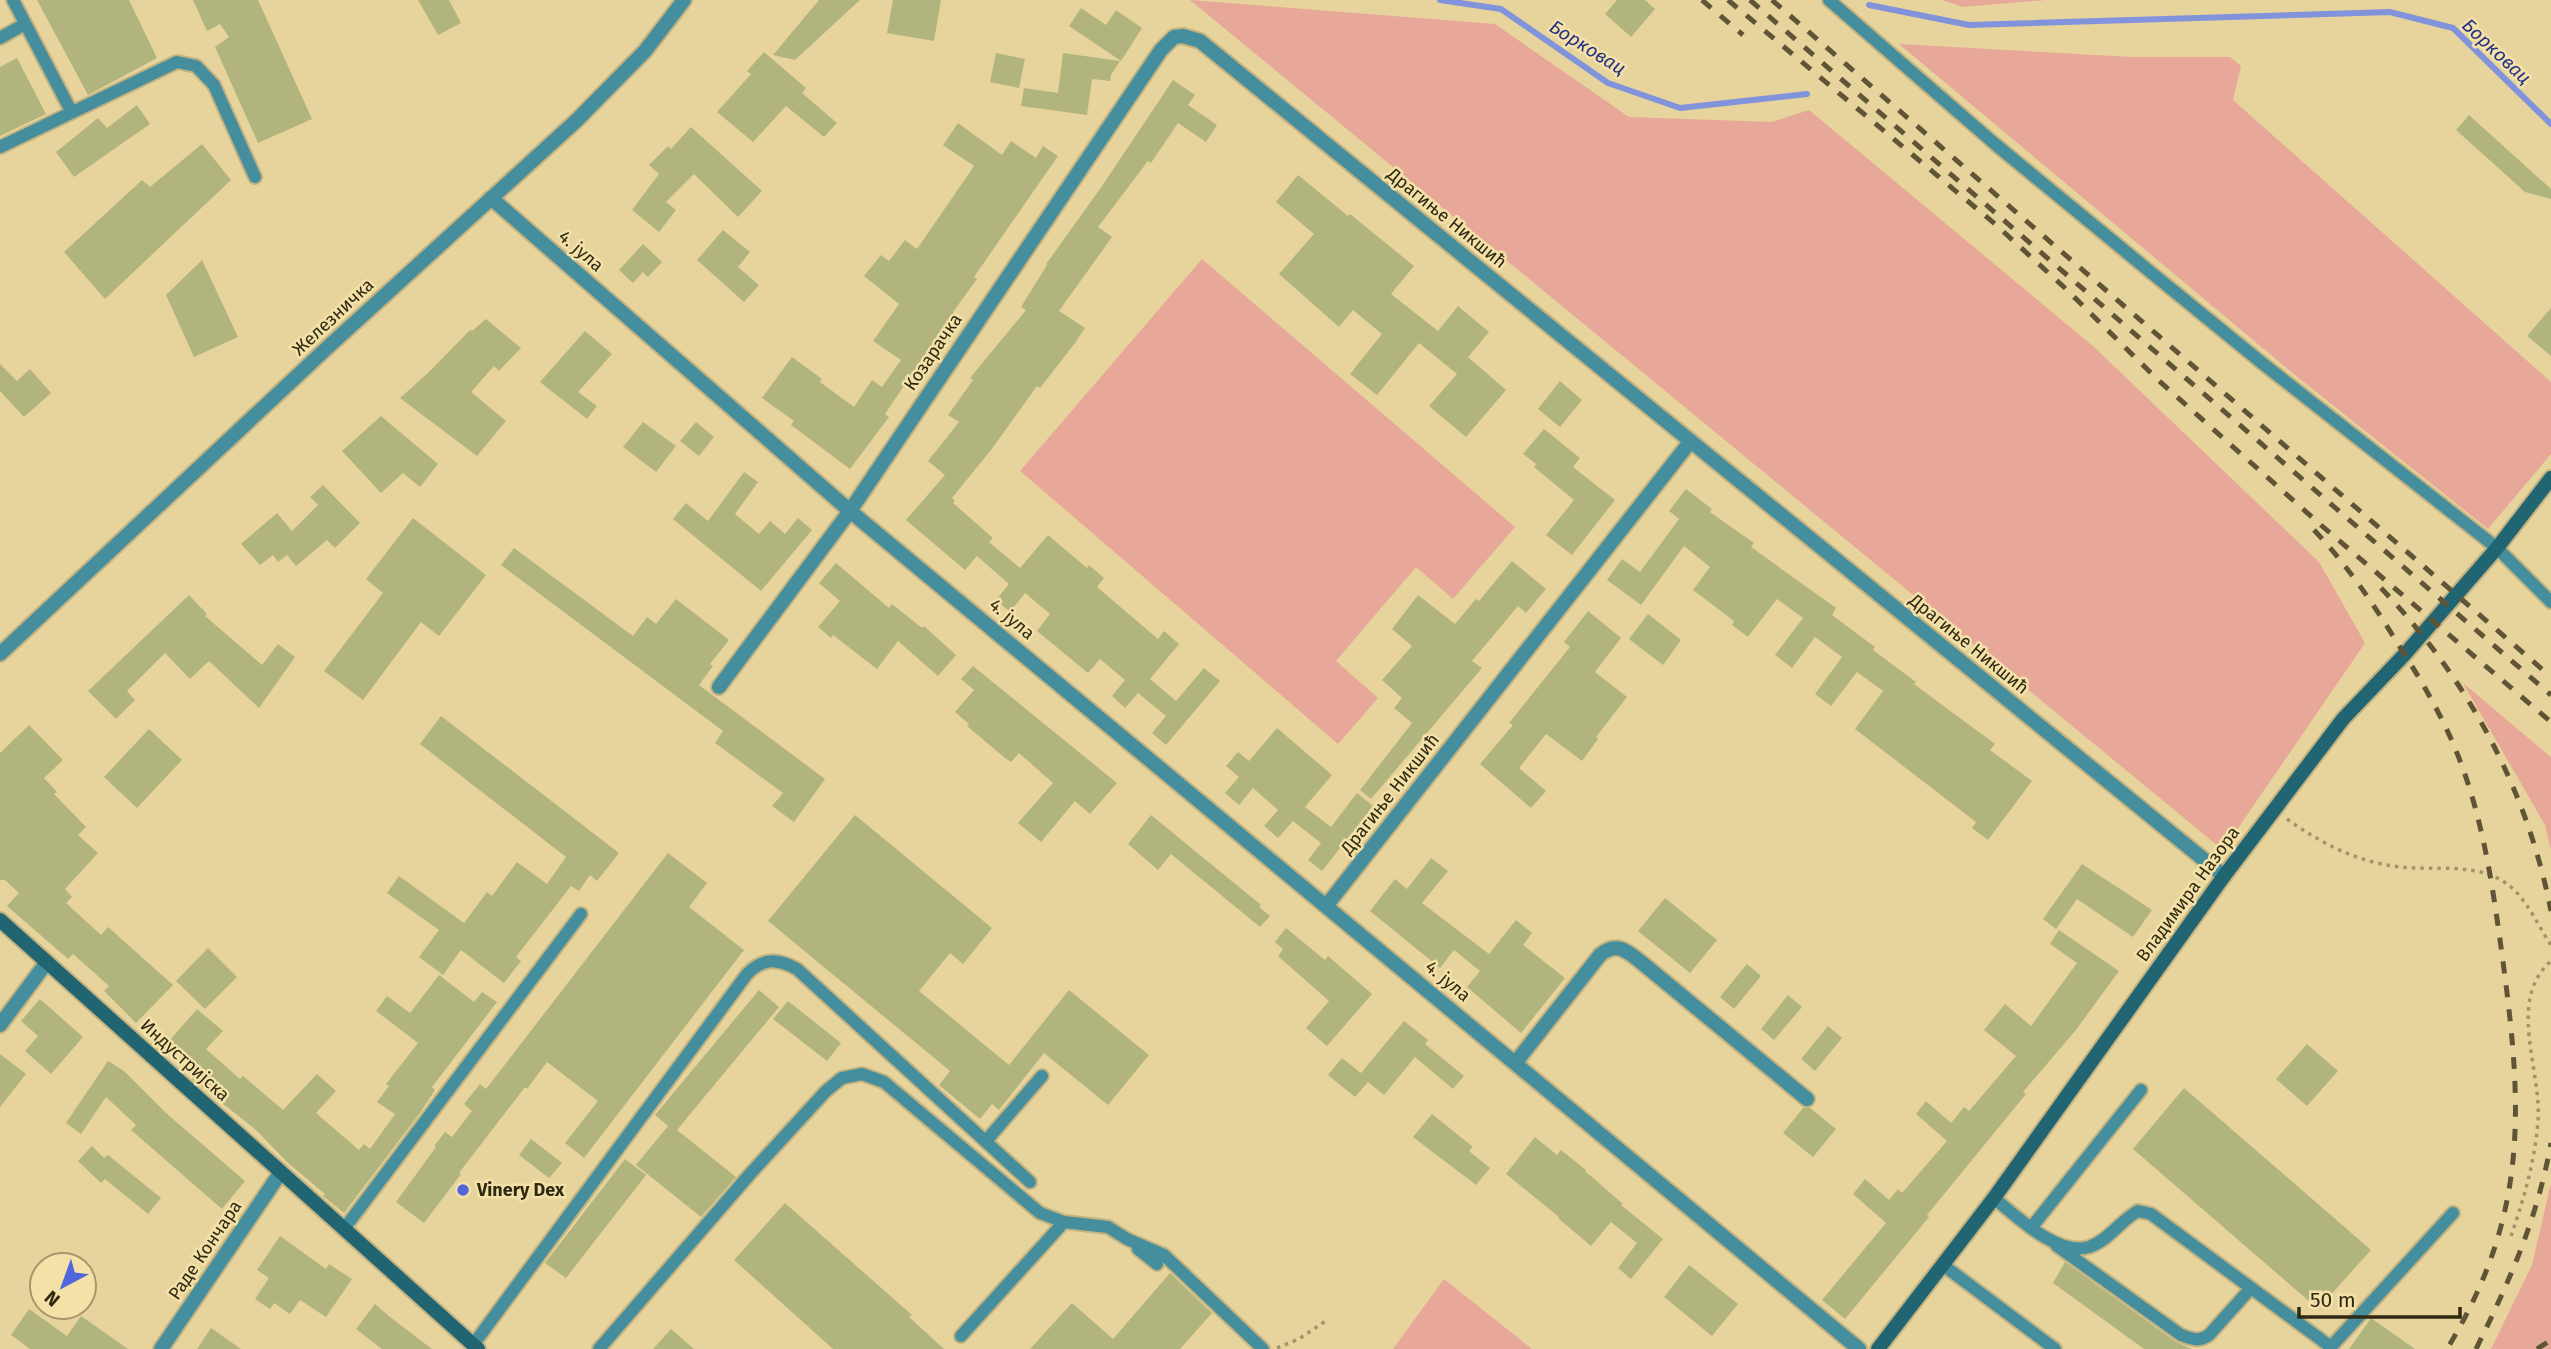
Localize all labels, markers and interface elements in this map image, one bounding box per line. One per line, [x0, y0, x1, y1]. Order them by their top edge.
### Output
water label: Борковац [2457, 14, 2536, 89]
water label: Борковац [1545, 15, 1630, 80]
street label: Драгиње Никшић [1382, 162, 1511, 273]
street label: 4. јула [554, 225, 608, 277]
street label: Железничка [288, 274, 378, 360]
street label: Козарачка [899, 309, 967, 395]
street label: Драгиње Никшић [1904, 588, 2033, 699]
street label: 4. јула [985, 594, 1039, 644]
street label: Драгиње Никшић [1335, 729, 1444, 860]
street label: Владимира Назора [2132, 822, 2244, 966]
street label: 4. јула [1421, 956, 1475, 1006]
street label: Индустријска [136, 1014, 234, 1106]
place label: Vinery Dex [476, 1179, 565, 1201]
marker: Vinery Dex [455, 1182, 471, 1198]
street label: Раде Кончара [164, 1196, 246, 1304]
north arrow [28, 1251, 98, 1321]
scale bar [2299, 1276, 2460, 1320]
text: N [40, 1286, 64, 1311]
text: 50 m [2310, 1287, 2356, 1313]

